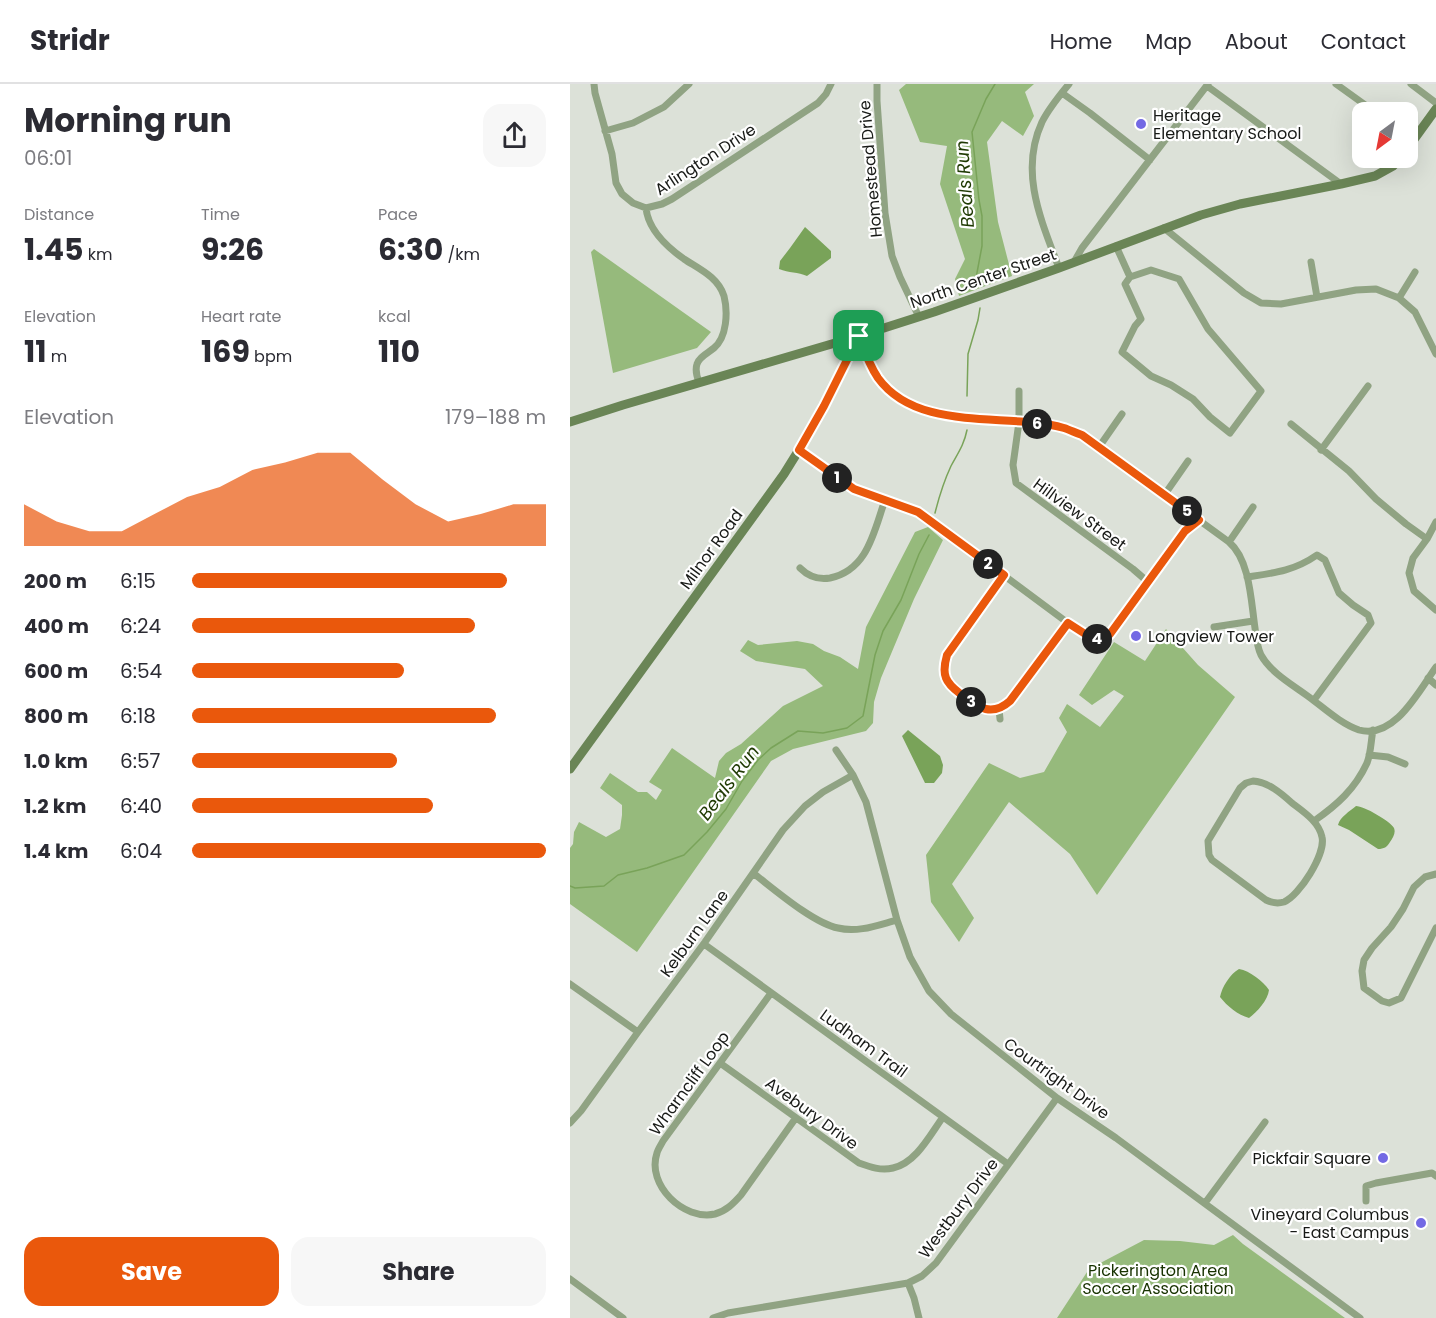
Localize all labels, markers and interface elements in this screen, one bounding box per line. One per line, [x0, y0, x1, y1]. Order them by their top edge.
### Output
text: Stridr [30, 21, 110, 60]
text: Home [1050, 27, 1112, 56]
text: Map [1145, 27, 1192, 56]
text: About [1225, 27, 1288, 56]
text: Contact [1321, 27, 1406, 56]
text: Morning run [24, 97, 232, 144]
street label: Homestead Drive [853, 99, 888, 239]
north arrow [1352, 102, 1418, 168]
map controls [1352, 102, 1418, 168]
button: share [483, 104, 546, 167]
place label: Heritage Elementary School [1153, 104, 1301, 145]
marker: Heritage Elementary School [1134, 117, 1148, 131]
street label: Arlington Drive [650, 118, 760, 201]
water label: Beals Run [949, 139, 980, 229]
text: 06:01 [24, 144, 72, 172]
text: Distance [24, 203, 94, 226]
text: Time [201, 203, 240, 226]
text: Pace [378, 203, 418, 226]
text: 1.45 [24, 228, 84, 271]
text: 9:26 [201, 228, 264, 271]
text: 6:30 [378, 228, 443, 271]
text: km [84, 243, 113, 266]
text: /km [443, 243, 480, 266]
street label: North Center Street [907, 243, 1059, 314]
text: Elevation [24, 305, 96, 328]
text: Heart rate [201, 305, 281, 328]
text: kcal [378, 305, 411, 328]
pin [833, 310, 884, 361]
icon: arrive [842, 319, 875, 352]
text: 11 [24, 330, 47, 373]
text: 169 [201, 330, 250, 373]
text: 110 [378, 330, 420, 373]
text: m [47, 345, 67, 368]
text: bpm [250, 345, 292, 368]
text: Elevation [24, 403, 114, 431]
text: 179–188 m [445, 403, 546, 431]
pin: 6 [1022, 409, 1052, 439]
text: 6 [1032, 412, 1042, 435]
pin: 1 [822, 463, 852, 493]
text: 1 [834, 466, 840, 489]
street label: Hillview Street [1028, 473, 1131, 556]
pin: 5 [1172, 496, 1202, 526]
text: 5 [1182, 499, 1192, 522]
street label: Milnor Road [674, 505, 748, 594]
pin: 2 [973, 549, 1003, 579]
text: 2 [983, 552, 993, 575]
text: 200 m [24, 567, 87, 595]
text: 6:15 [120, 567, 156, 595]
text: 400 m [24, 612, 89, 640]
text: 6:24 [120, 612, 161, 640]
pin: 4 [1082, 624, 1112, 654]
place label: Longview Tower [1148, 625, 1274, 648]
text: 4 [1092, 627, 1102, 650]
marker: Longview Tower [1129, 629, 1143, 643]
text: 600 m [24, 657, 88, 685]
text: 6:54 [120, 657, 162, 685]
pin: 3 [956, 687, 986, 717]
text: 3 [966, 690, 976, 713]
text: 800 m [24, 702, 88, 730]
text: 6:18 [120, 702, 156, 730]
water label: Beals Run [692, 740, 765, 825]
text: 1.0 km [24, 747, 88, 775]
text: 6:57 [120, 747, 160, 775]
text: 1.2 km [24, 792, 86, 820]
text: 6:40 [120, 792, 162, 820]
text: 1.4 km [24, 837, 88, 865]
text: 6:04 [120, 837, 162, 865]
street label: Kelburn Lane [655, 885, 734, 982]
street label: Ludham Trail [815, 1004, 912, 1083]
street label: Wharncliff Loop [644, 1026, 735, 1140]
street label: Courtright Drive [999, 1032, 1114, 1125]
street label: Avebury Drive [760, 1072, 863, 1155]
place label: Pickfair Square [1252, 1147, 1371, 1170]
marker: Pickfair Square [1376, 1151, 1390, 1165]
street label: Westbury Drive [913, 1153, 1004, 1263]
place label: Vineyard Columbus - East Campus [1251, 1203, 1409, 1244]
marker: Vineyard Columbus - East Campus [1414, 1216, 1428, 1230]
button: Save [24, 1237, 279, 1306]
button: Share [291, 1237, 546, 1306]
park label: Pickerington Area Soccer Association [1082, 1259, 1234, 1300]

